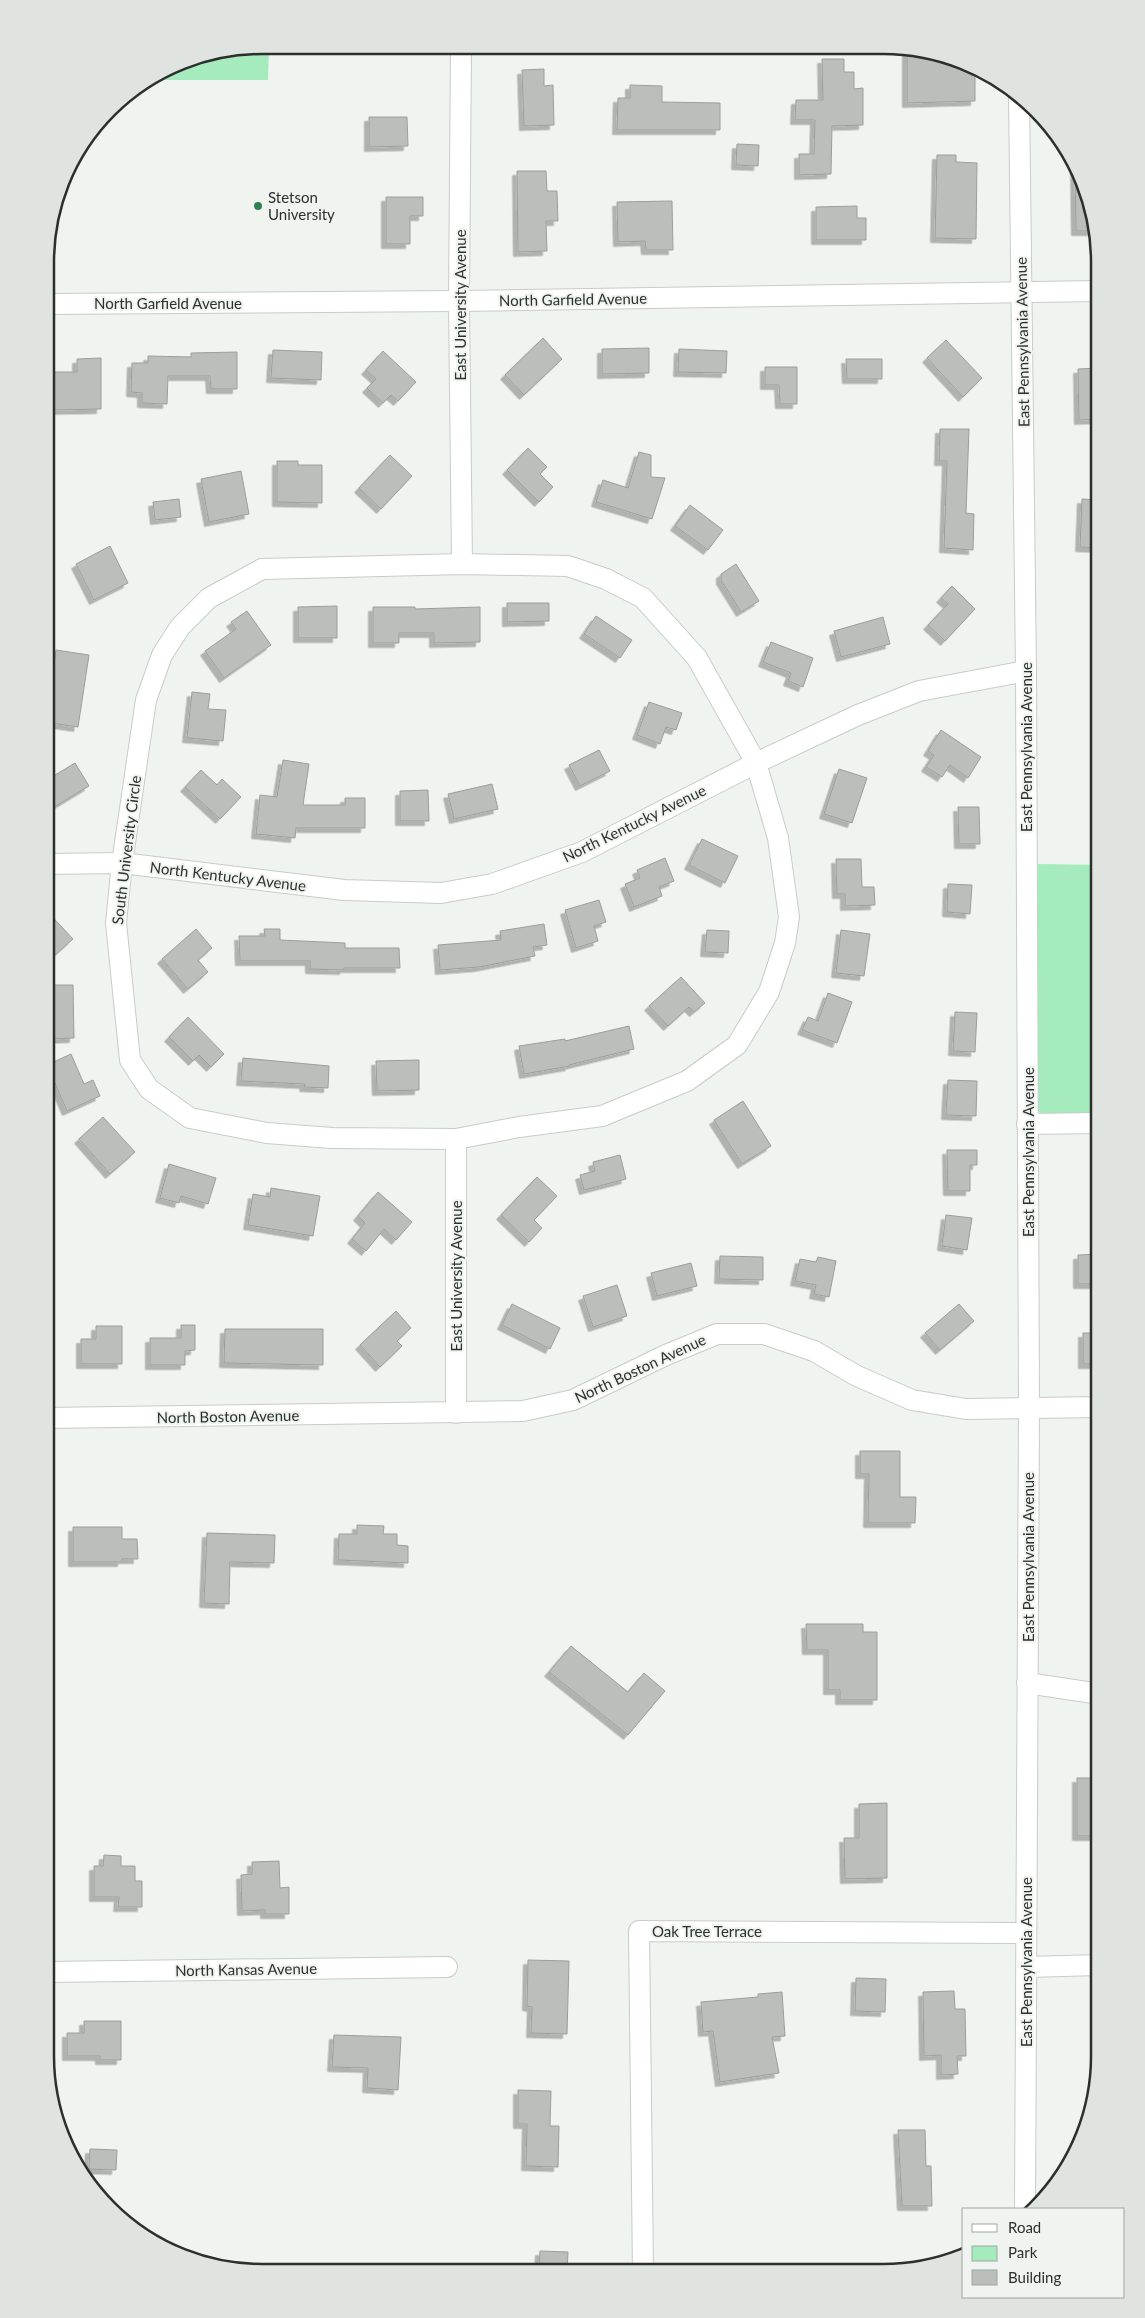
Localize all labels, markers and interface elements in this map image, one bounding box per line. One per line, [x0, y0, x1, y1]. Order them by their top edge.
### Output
place label: Stetson University [268, 188, 335, 223]
marker: Stetson University [252, 200, 264, 212]
street label: East University Avenue [451, 229, 469, 381]
street label: East Pennsylvania Avenue [1012, 257, 1032, 427]
street label: North Garfield Avenue [499, 289, 647, 309]
street label: North Garfield Avenue [94, 294, 242, 312]
street label: East Pennsylvania Avenue [1017, 662, 1035, 832]
street label: South University Circle [108, 774, 144, 926]
street label: North Kentucky Avenue [559, 780, 709, 866]
street label: North Kentucky Avenue [149, 857, 307, 895]
street label: East Pennsylvania Avenue [1019, 1067, 1037, 1237]
street label: East University Avenue [447, 1200, 465, 1352]
street label: North Boston Avenue [572, 1330, 708, 1406]
street label: North Boston Avenue [157, 1406, 300, 1426]
street label: East Pennsylvania Avenue [1019, 1472, 1037, 1642]
street label: East Pennsylvania Avenue [1017, 1877, 1035, 2047]
street label: Oak Tree Terrace [652, 1922, 762, 1940]
street label: North Kansas Avenue [175, 1959, 317, 1979]
legend [962, 2208, 1125, 2298]
text: Road [1008, 2218, 1041, 2236]
text: Park [1008, 2243, 1038, 2261]
text: Building [1008, 2268, 1061, 2286]

